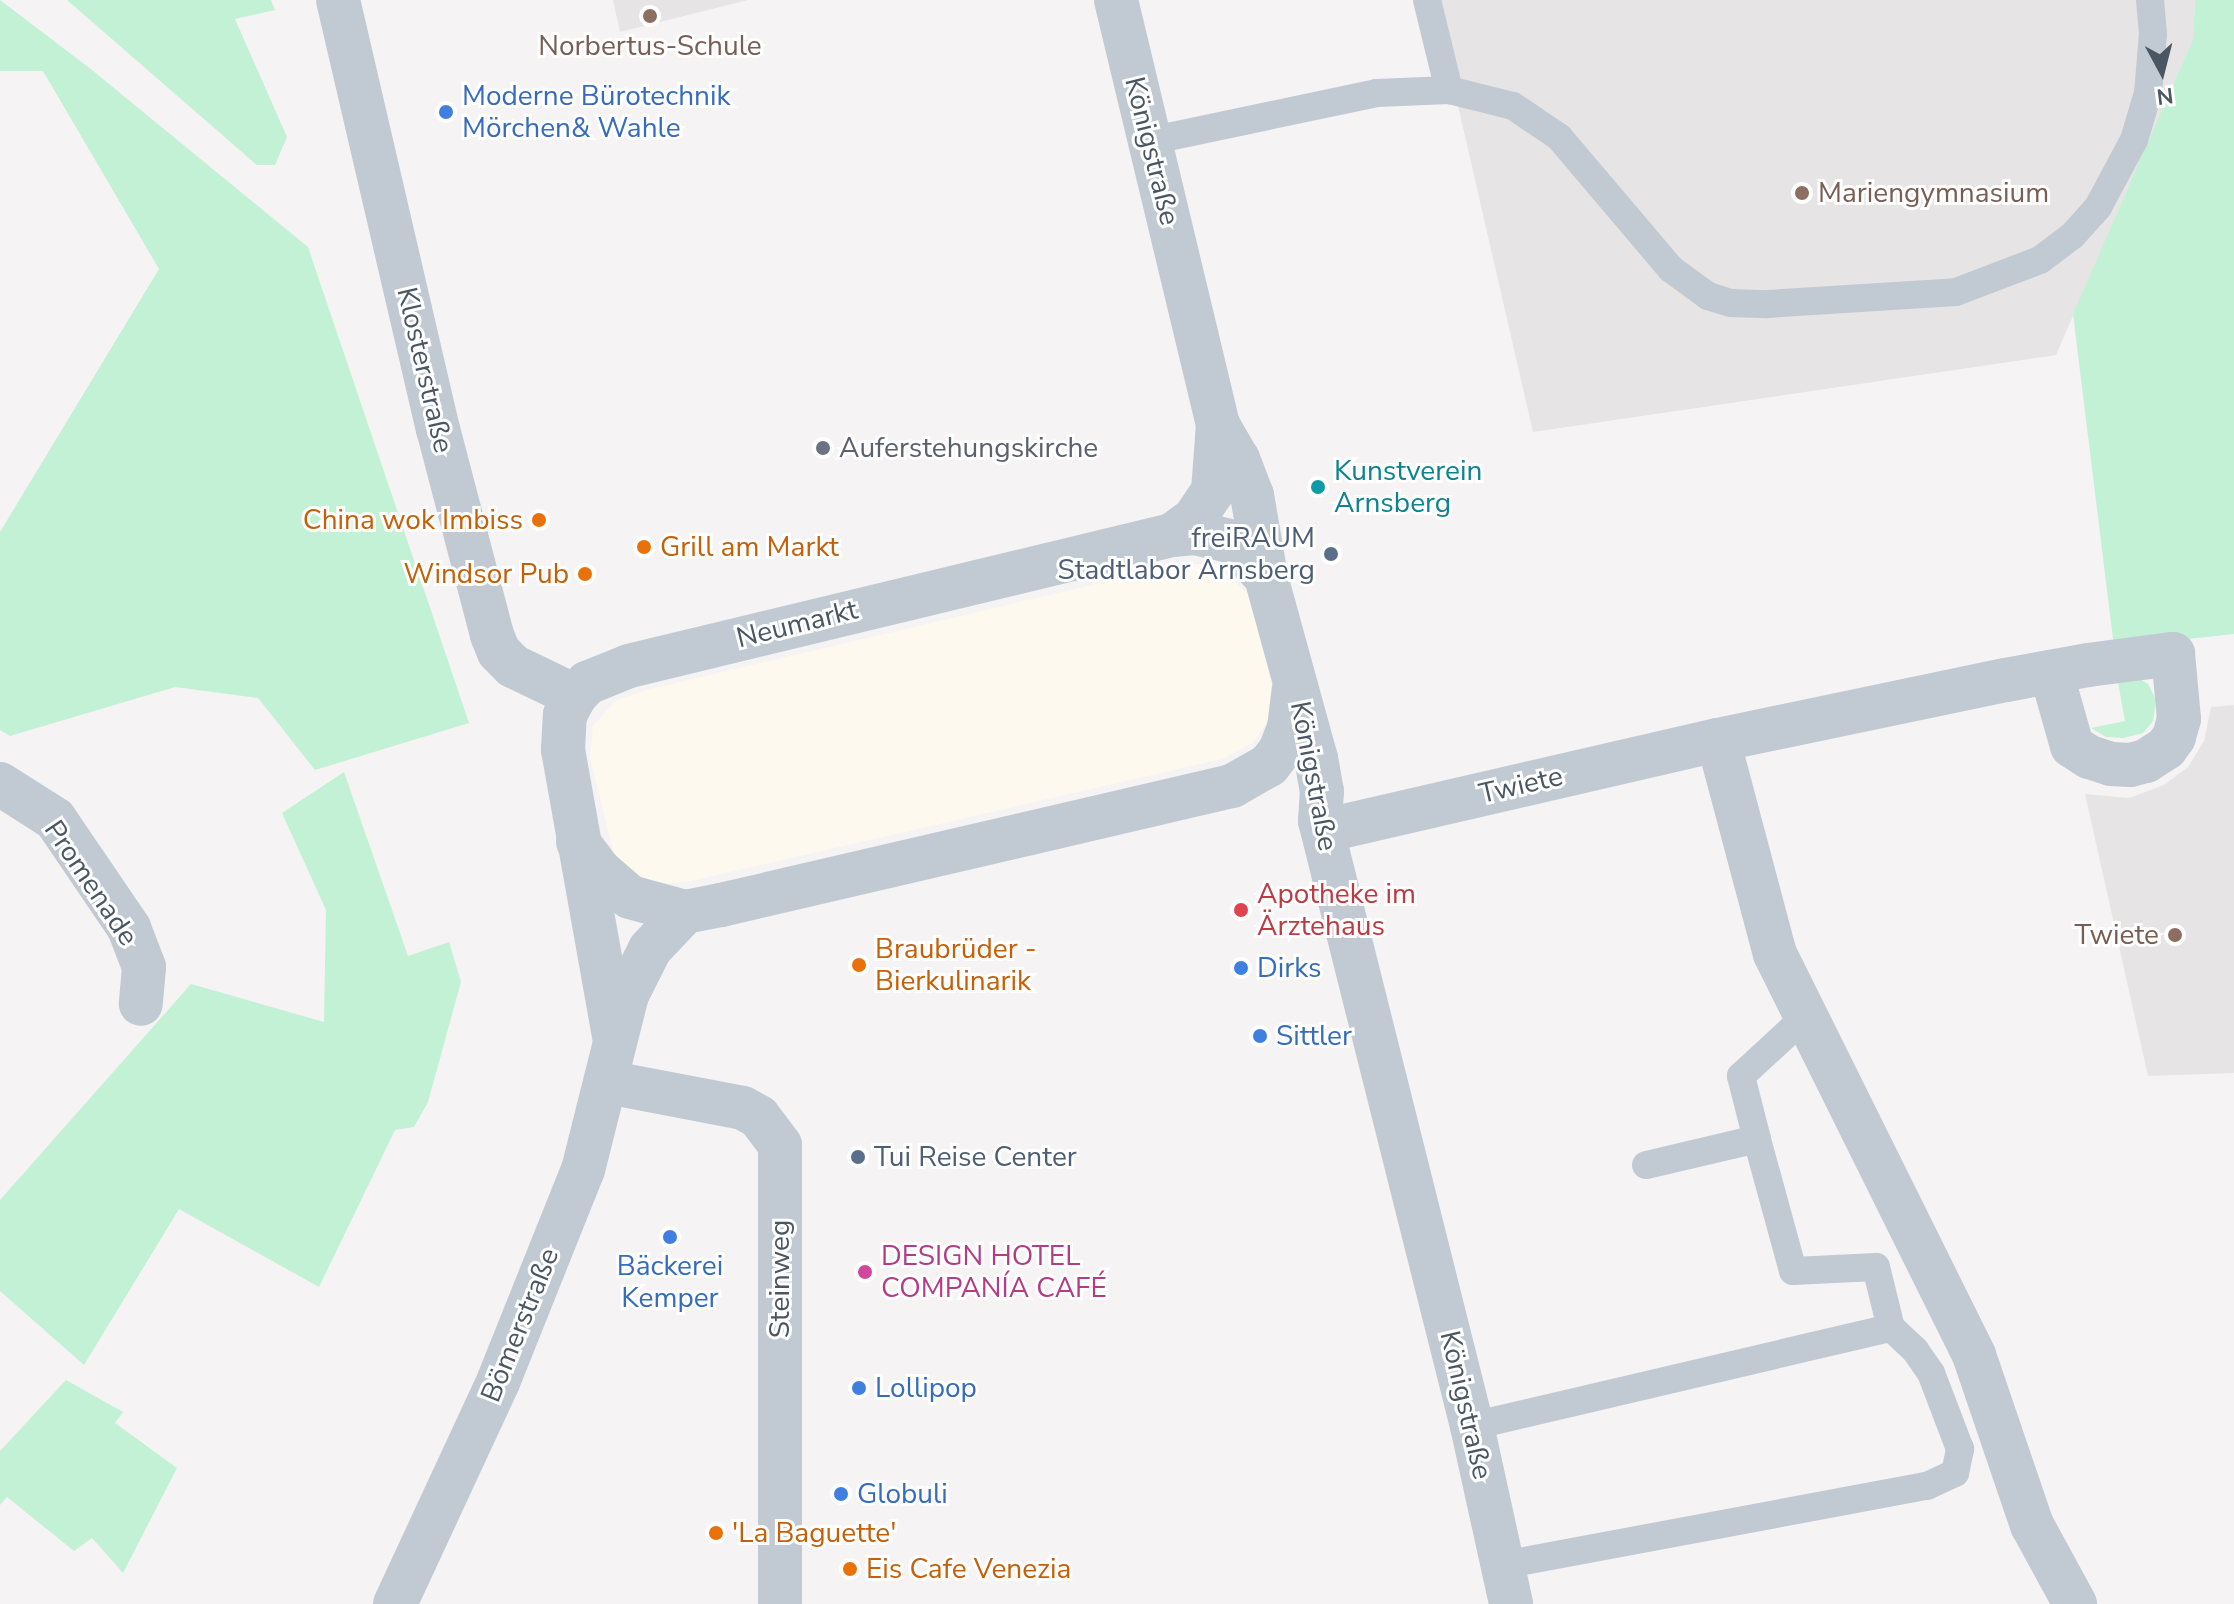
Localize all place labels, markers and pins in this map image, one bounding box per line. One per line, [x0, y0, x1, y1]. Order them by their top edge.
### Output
marker: Norbertus-Schule [641, 7, 659, 25]
place label: Norbertus-Schule [538, 29, 762, 63]
place label: Moderne Bürotechnik Mörchen& Wahle [462, 79, 730, 145]
marker: Moderne Bürotechnik Mörchen& Wahle [437, 103, 455, 121]
place label: Mariengymnasium [1818, 176, 2049, 210]
marker: Mariengymnasium [1793, 184, 1811, 202]
place label: Auferstehungskirche [839, 431, 1098, 465]
marker: Auferstehungskirche [814, 439, 832, 457]
place label: Kunstverein Arnsberg [1334, 454, 1482, 520]
marker: Kunstverein Arnsberg [1309, 478, 1327, 496]
place label: China wok Imbiss [303, 503, 523, 537]
marker: China wok Imbiss [530, 511, 548, 529]
place label: freiRAUM Stadtlabor Arnsberg [1058, 521, 1315, 587]
place label: Grill am Markt [660, 530, 839, 564]
marker: Grill am Markt [635, 538, 653, 556]
marker: freiRAUM Stadtlabor Arnsberg [1322, 545, 1340, 563]
place label: Windsor Pub [404, 557, 569, 591]
marker: Windsor Pub [576, 565, 594, 583]
place label: Apotheke im Ärztehaus [1257, 877, 1416, 943]
marker: Apotheke im Ärztehaus [1232, 901, 1250, 919]
place label: Twiete [2074, 918, 2159, 952]
marker: Twiete [2166, 926, 2184, 944]
place label: Braubrüder - Bierkulinarik [875, 932, 1037, 998]
place label: Dirks [1257, 951, 1322, 985]
marker: Braubrüder - Bierkulinarik [850, 956, 868, 974]
marker: Dirks [1232, 959, 1250, 977]
place label: Sittler [1276, 1019, 1352, 1053]
marker: Sittler [1251, 1027, 1269, 1045]
place label: Tui Reise Center [874, 1140, 1077, 1174]
marker: Tui Reise Center [849, 1148, 867, 1166]
marker: Bäckerei Kemper [661, 1228, 679, 1246]
place label: DESIGN HOTEL COMPANÍA CAFÉ [881, 1239, 1107, 1305]
place label: Bäckerei Kemper [617, 1249, 723, 1315]
marker: DESIGN HOTEL COMPANÍA CAFÉ [856, 1263, 874, 1281]
place label: Lollipop [875, 1371, 977, 1405]
marker: Lollipop [850, 1379, 868, 1397]
place label: Globuli [857, 1477, 948, 1511]
marker: Globuli [832, 1485, 850, 1503]
place label: 'La Baguette' [732, 1516, 896, 1550]
marker: 'La Baguette' [707, 1524, 725, 1542]
place label: Eis Cafe Venezia [866, 1552, 1071, 1586]
marker: Eis Cafe Venezia [841, 1560, 859, 1578]

